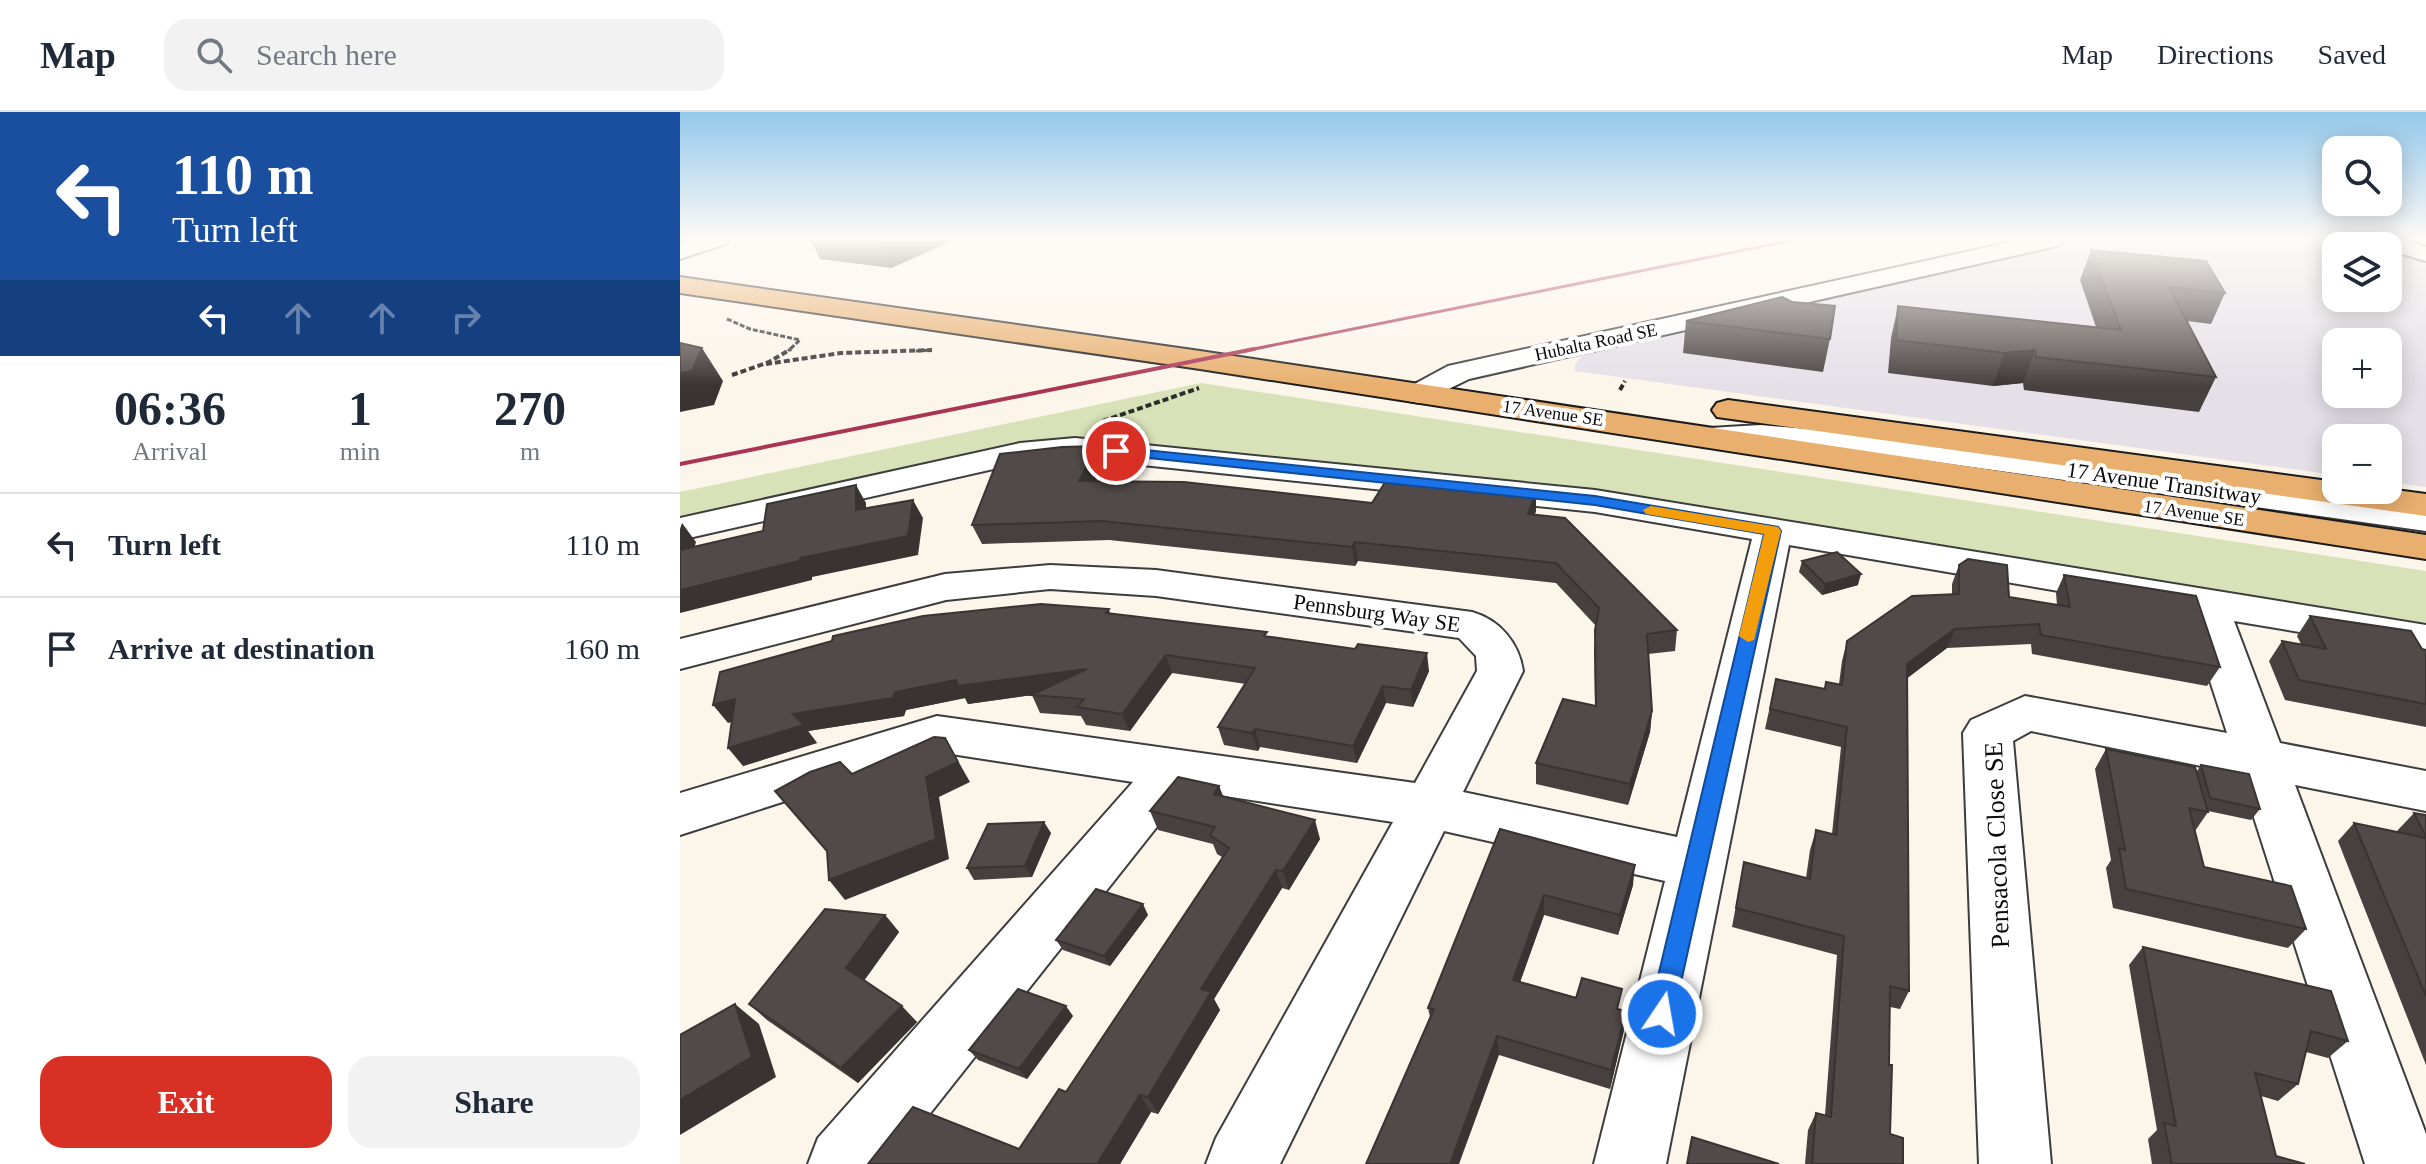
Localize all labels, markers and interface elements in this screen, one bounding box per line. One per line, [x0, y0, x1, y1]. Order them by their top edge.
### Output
search box [164, 19, 724, 91]
icon: search [192, 33, 236, 77]
text: Map [40, 34, 116, 76]
text: Search here [256, 38, 397, 71]
text: Map [2062, 39, 2113, 70]
text: Directions [2157, 39, 2274, 70]
text: Saved [2318, 39, 2386, 70]
map controls [2322, 136, 2402, 504]
button: search [2322, 136, 2402, 216]
icon: left [40, 144, 144, 248]
text: 110 m [172, 144, 314, 206]
text: Turn left [172, 210, 298, 250]
button: layers [2322, 232, 2402, 312]
icon: left [192, 296, 236, 340]
icon: ahead [276, 296, 320, 340]
icon: ahead [360, 296, 404, 340]
icon: right [444, 296, 488, 340]
street label: Hubalta Road SE [1533, 319, 1659, 365]
button: + [2322, 328, 2402, 408]
text: 06:36 [114, 382, 226, 435]
text: 1 [348, 382, 372, 435]
text: 270 [494, 382, 566, 435]
street label: 17 Avenue SE [1501, 396, 1605, 430]
pin [1082, 417, 1150, 485]
button: − [2322, 424, 2402, 504]
icon: arrive [1094, 429, 1138, 473]
text: Arrival [132, 437, 207, 466]
text: min [340, 437, 380, 466]
text: m [520, 437, 540, 466]
street label: 17 Avenue Transitway [2065, 457, 2263, 509]
street label: 17 Avenue SE [2142, 496, 2246, 530]
icon: left [40, 523, 84, 567]
text: Turn left [108, 528, 221, 561]
text: 110 m [565, 528, 640, 561]
street label: Pennsburg Way SE [1292, 589, 1462, 637]
icon: arrive [40, 627, 84, 671]
text: Arrive at destination [108, 632, 375, 665]
text: 160 m [564, 632, 640, 665]
street label: Pensacola Close SE [1979, 741, 2015, 949]
position arrow [1620, 972, 1704, 1056]
button: Exit [40, 1056, 332, 1148]
button: Share [348, 1056, 640, 1148]

